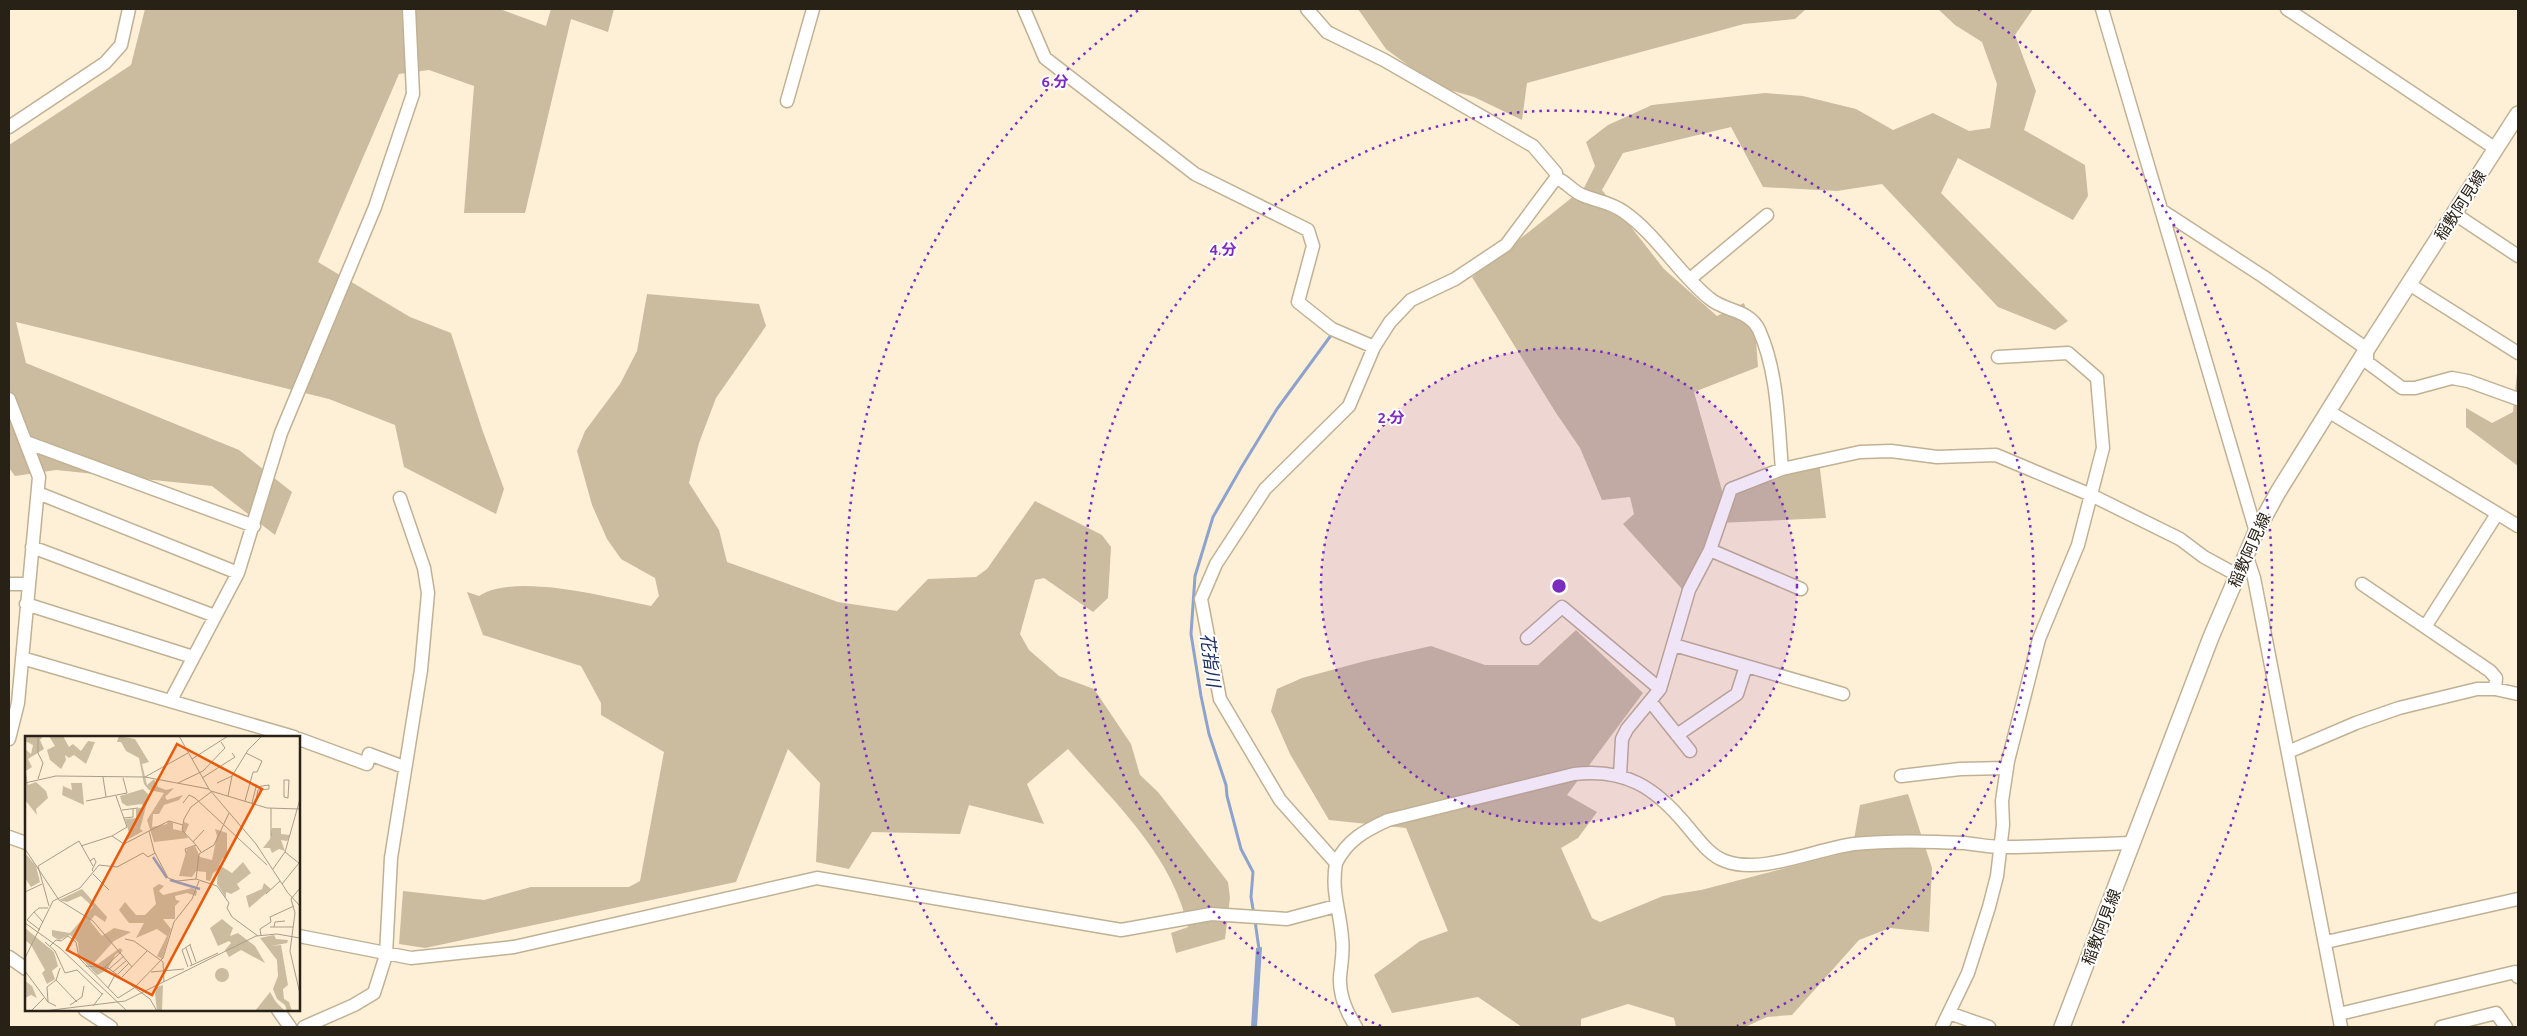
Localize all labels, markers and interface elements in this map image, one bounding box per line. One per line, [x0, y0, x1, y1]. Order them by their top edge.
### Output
text: 6 分 [1041, 73, 1069, 90]
street label: 稲敷阿見線 [2431, 167, 2489, 243]
text: 4 分 [1209, 241, 1237, 258]
text: 2 分 [1377, 409, 1405, 426]
street label: 稲敷阿見線 [2225, 510, 2273, 590]
centre of rings [1550, 577, 1568, 595]
water label: 花指川 [1198, 632, 1224, 690]
inset map [25, 736, 300, 1011]
street label: 稲敷阿見線 [2078, 886, 2124, 968]

